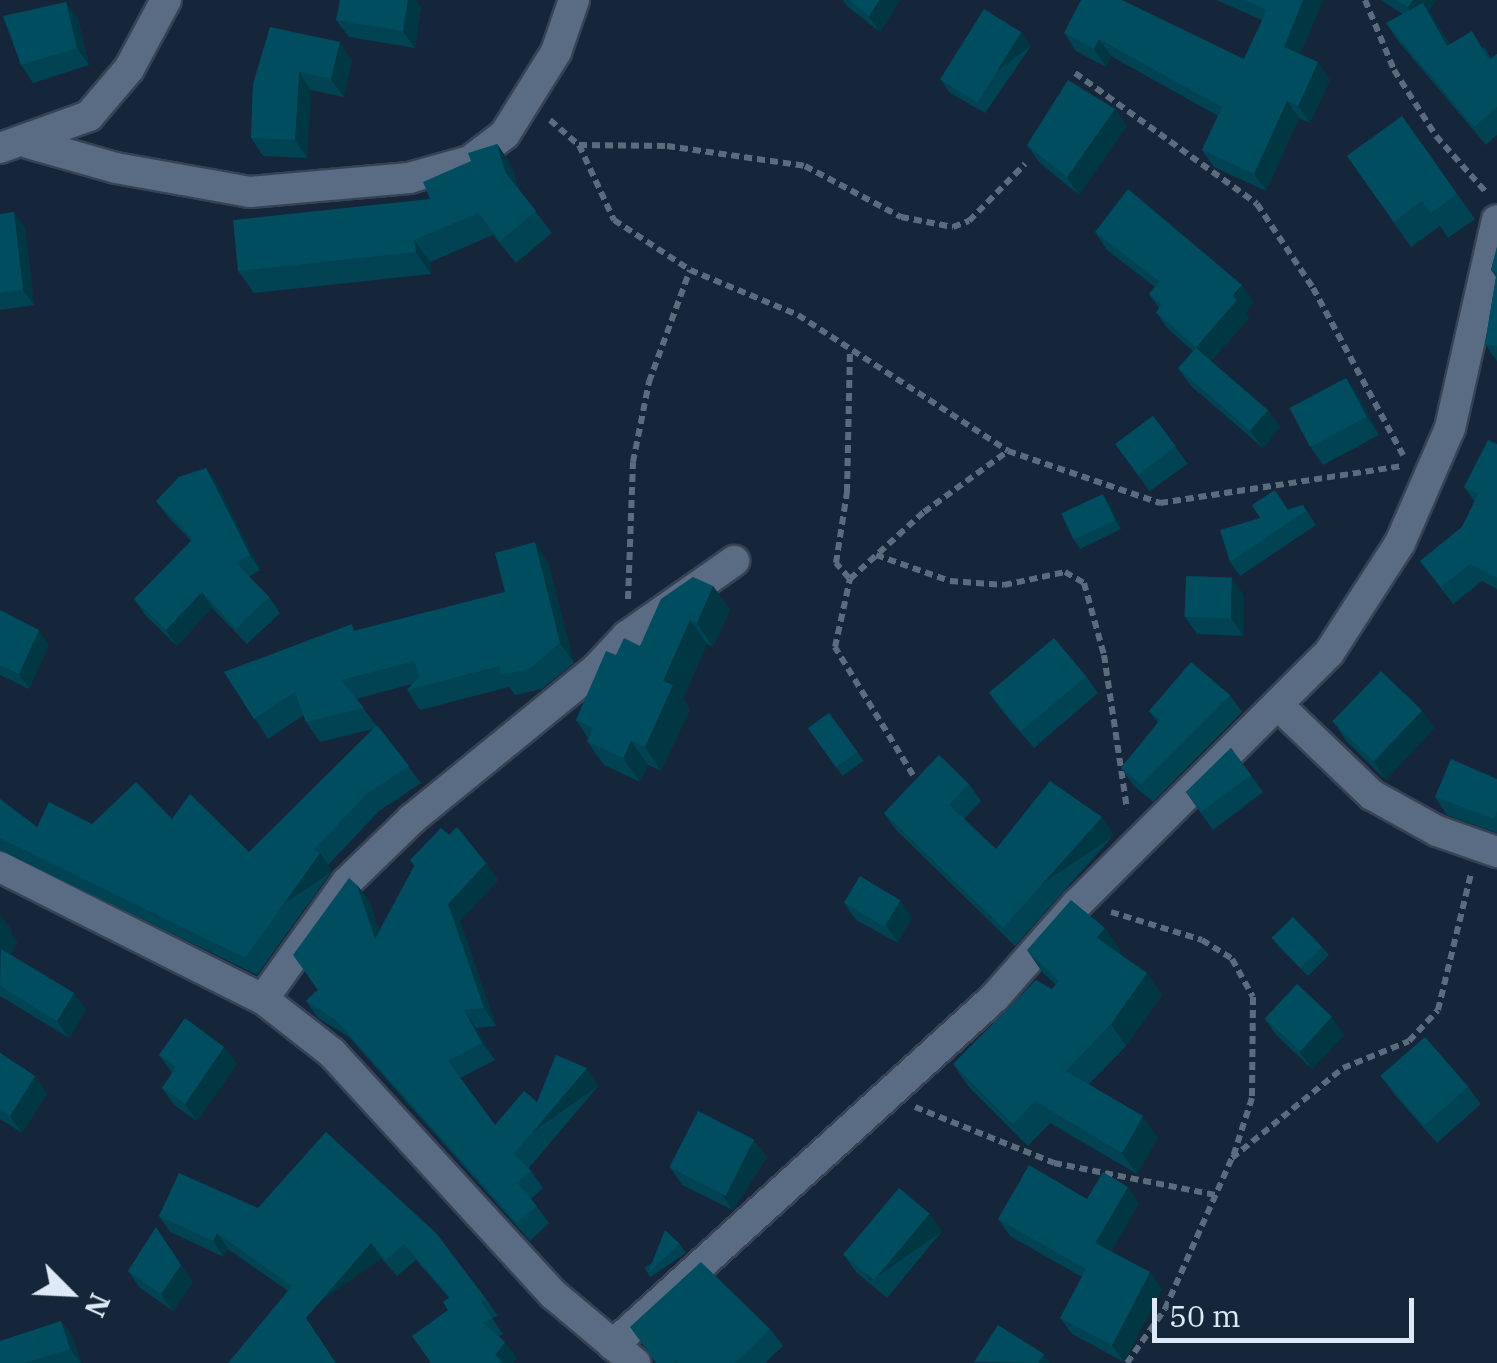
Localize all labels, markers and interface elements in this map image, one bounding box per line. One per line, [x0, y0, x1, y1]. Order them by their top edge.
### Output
north arrow [20, 1243, 120, 1343]
scale bar [1157, 1278, 1420, 1340]
text: N [76, 1288, 119, 1323]
text: 50 m [1169, 1296, 1241, 1335]

